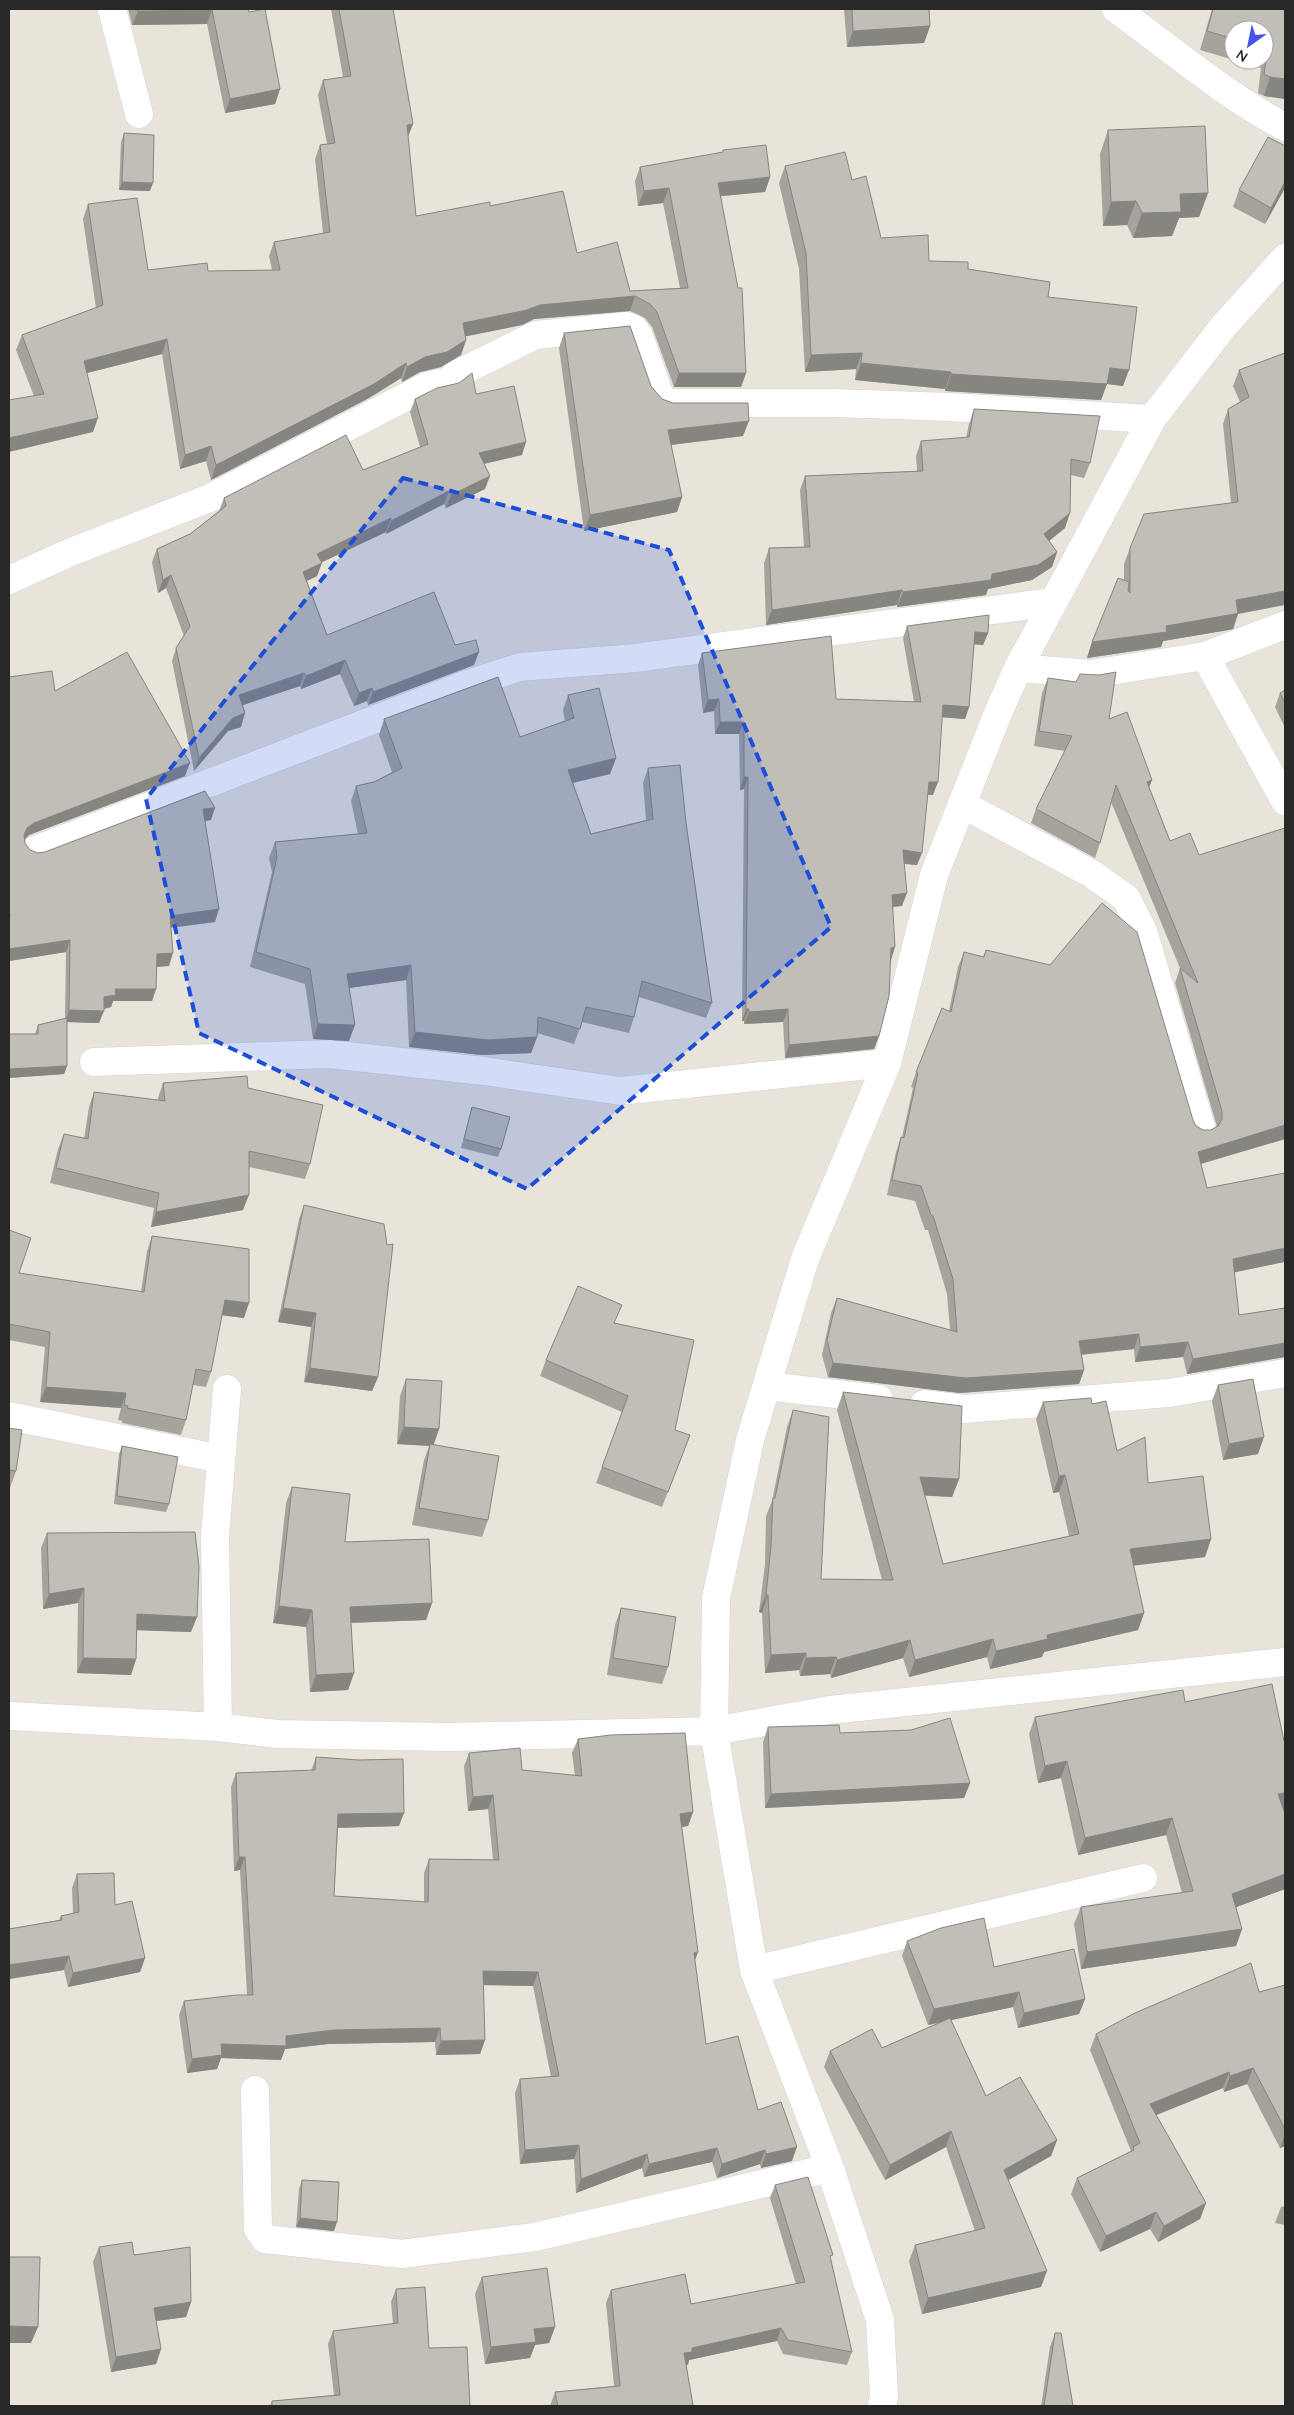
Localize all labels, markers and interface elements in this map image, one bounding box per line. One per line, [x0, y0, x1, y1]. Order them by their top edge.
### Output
north arrow [1224, 20, 1274, 70]
text: N [1233, 46, 1251, 66]

